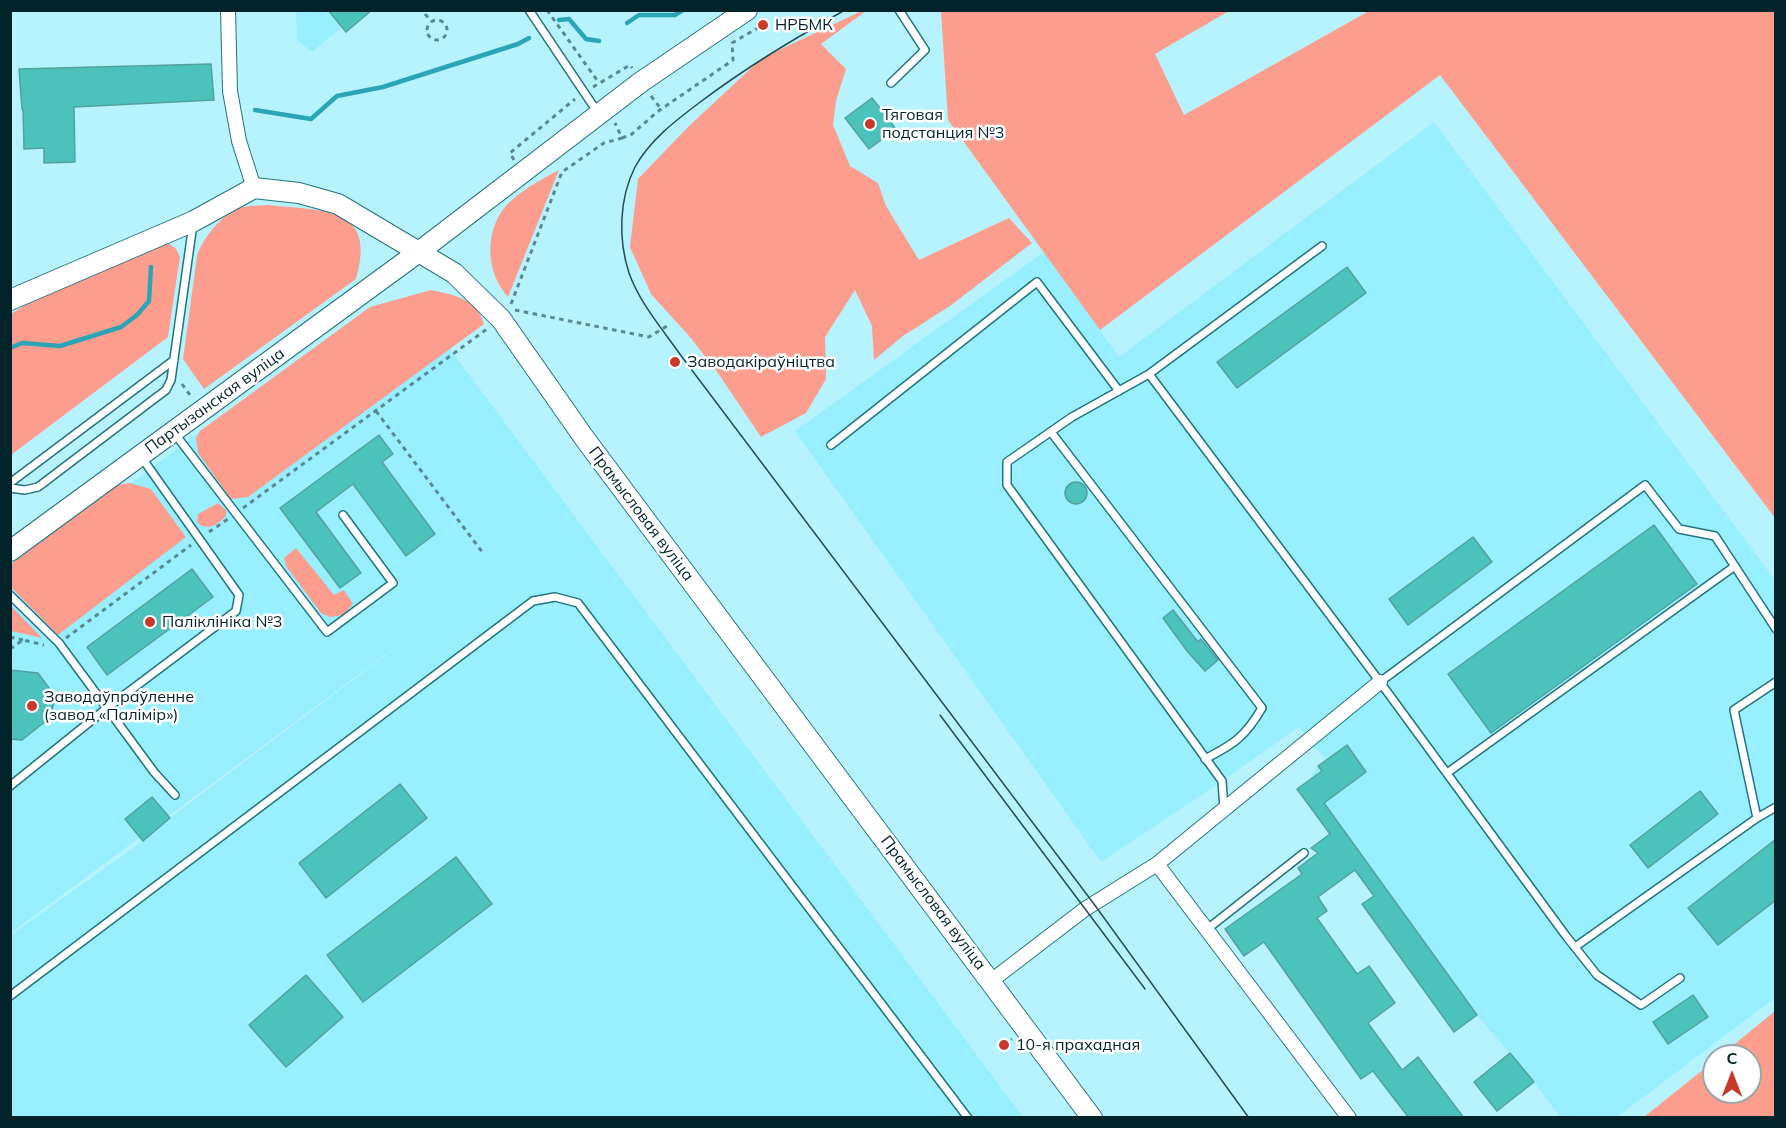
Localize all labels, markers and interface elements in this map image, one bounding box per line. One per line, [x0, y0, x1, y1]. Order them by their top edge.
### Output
place label: НРБМК [775, 15, 833, 35]
marker: НРБМК [756, 18, 770, 32]
place label: Тяговая подстанция №3 [882, 105, 1004, 143]
marker: Тяговая подстанция №3 [863, 117, 877, 131]
street label: Партызанская вуліца [141, 344, 289, 458]
place label: Заводакіраўніцтва [687, 352, 835, 372]
marker: Заводакіраўніцтва [668, 355, 682, 369]
street label: Прамысловая вуліца [584, 443, 698, 585]
place label: Паліклініка №3 [162, 612, 282, 632]
marker: Паліклініка №3 [143, 615, 157, 629]
place label: Заводаўпраўленне (завод «Палімір») [44, 687, 194, 725]
marker: Заводаўпраўленне (завод «Палімір») [25, 699, 39, 713]
street label: Прамысловая вуліца [876, 832, 990, 974]
place label: 10-я прахадная [1016, 1035, 1140, 1055]
marker: 10-я прахадная [997, 1038, 1011, 1052]
north arrow [1702, 1044, 1762, 1104]
text: С [1727, 1048, 1737, 1068]

